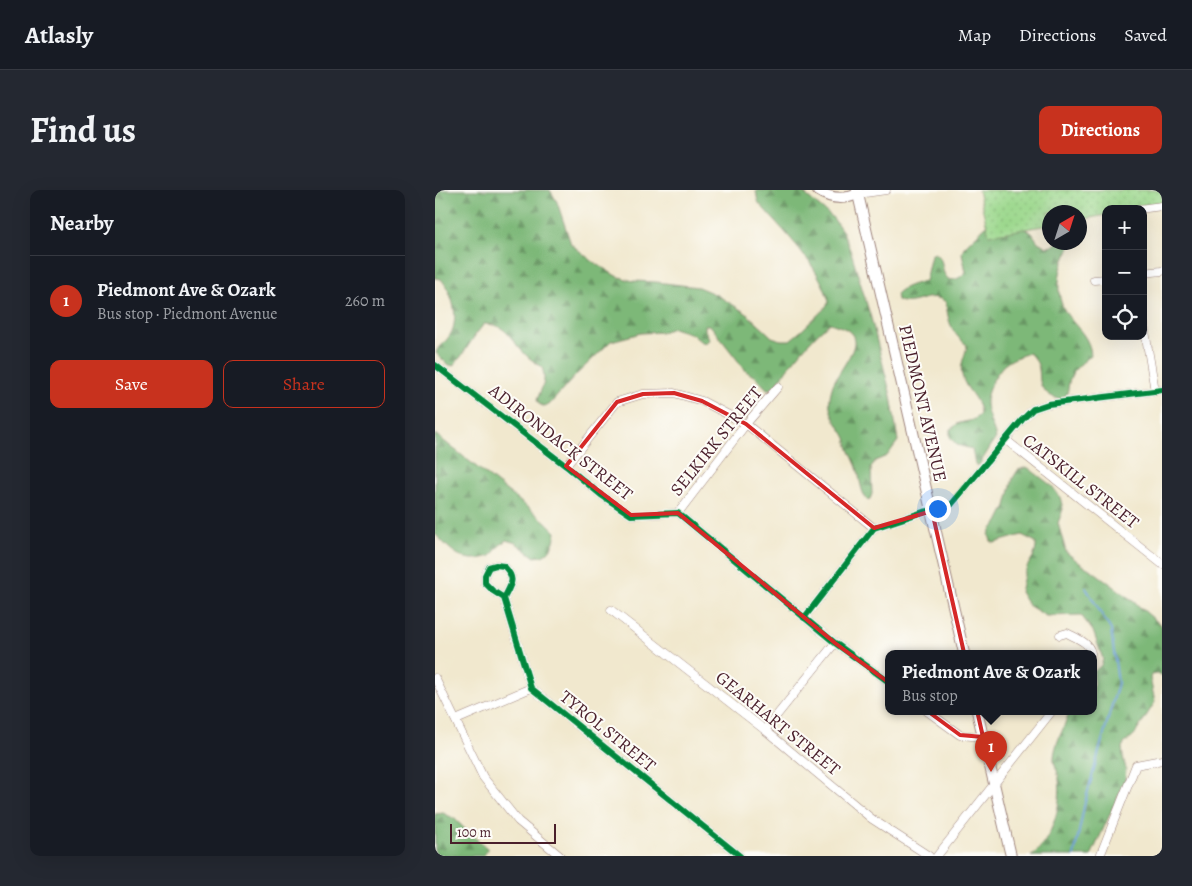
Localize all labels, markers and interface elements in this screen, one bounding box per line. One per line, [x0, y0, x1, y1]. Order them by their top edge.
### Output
text: Atlasly [25, 19, 93, 51]
text: Map [958, 23, 991, 47]
text: Directions [1019, 23, 1096, 47]
text: Saved [1124, 23, 1167, 47]
text: Find us [30, 106, 136, 154]
button: Directions [1039, 106, 1162, 154]
north arrow [1042, 205, 1087, 250]
map controls [1102, 205, 1147, 340]
button: + [1102, 205, 1147, 250]
text: Nearby [50, 209, 113, 237]
button: − [1102, 250, 1147, 295]
text: Piedmont Ave & Ozark [97, 277, 276, 303]
text: 1 [63, 290, 69, 312]
text: 260 m [345, 290, 385, 312]
button: locate [1102, 295, 1147, 340]
text: Bus stop · Piedmont Avenue [97, 303, 278, 325]
street label: PIEDMONT AVENUE [893, 322, 953, 484]
button: Save [50, 360, 213, 408]
button: Share [223, 360, 385, 408]
street label: ADIRONDACK STREET [483, 378, 638, 506]
street label: SELKIRK STREET [664, 381, 768, 501]
street label: CATSKILL STREET [1018, 428, 1144, 534]
your location [925, 496, 951, 522]
popup [885, 650, 1097, 715]
text: Piedmont Ave & Ozark [902, 659, 1080, 685]
street label: GEARHART STREET [711, 665, 845, 781]
street label: TYROL STREET [555, 685, 661, 777]
text: Bus stop [902, 685, 958, 707]
pin: 1 [975, 731, 1007, 772]
scale bar [450, 821, 556, 844]
text: 100 m [457, 823, 491, 842]

